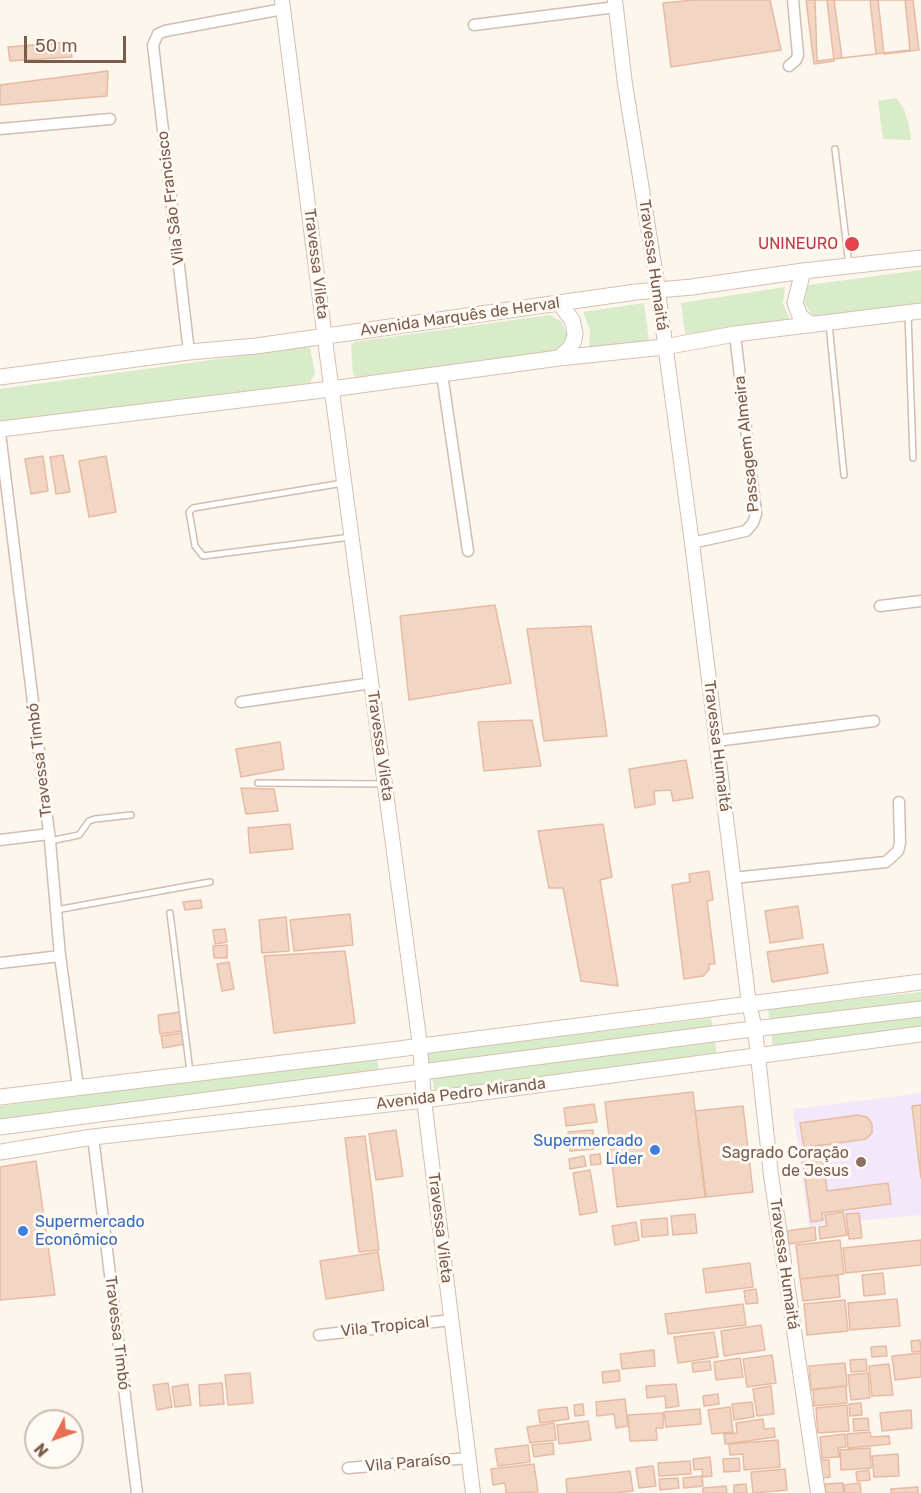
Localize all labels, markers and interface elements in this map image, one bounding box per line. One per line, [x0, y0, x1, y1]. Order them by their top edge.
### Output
scale bar [27, 24, 129, 62]
text: 50 m [35, 35, 78, 57]
street label: Vila São Francisco [153, 130, 189, 266]
street label: Travessa Humaitá [634, 198, 672, 332]
street label: Travessa Vileta [300, 208, 332, 320]
place label: UNINEURO [758, 234, 838, 254]
marker: UNINEURO [843, 235, 861, 253]
street label: Avenida Marquês de Herval [359, 293, 561, 341]
street label: Passagem Almeira [730, 375, 764, 513]
street label: Travessa Humaitá [699, 679, 735, 813]
street label: Travessa Vileta [363, 690, 397, 802]
street label: Travessa Timbó [23, 702, 57, 818]
street label: Avenida Pedro Miranda [375, 1074, 547, 1114]
place label: Supermercado Líder [533, 1131, 643, 1169]
marker: Supermercado Líder [648, 1143, 662, 1157]
place label: Sagrado Coração de Jesus [722, 1143, 849, 1181]
marker: Sagrado Coração de Jesus [854, 1155, 868, 1169]
street label: Travessa Vileta [424, 1172, 456, 1284]
street label: Travessa Humaitá [765, 1197, 803, 1331]
place label: Supermercado Econômico [35, 1212, 145, 1250]
marker: Supermercado Econômico [16, 1224, 30, 1238]
street label: Travessa Timbó [100, 1275, 134, 1391]
street label: Vila Tropical [340, 1313, 430, 1341]
north arrow [24, 1409, 84, 1469]
text: N [31, 1439, 52, 1460]
street label: Vila Paraíso [364, 1450, 452, 1476]

